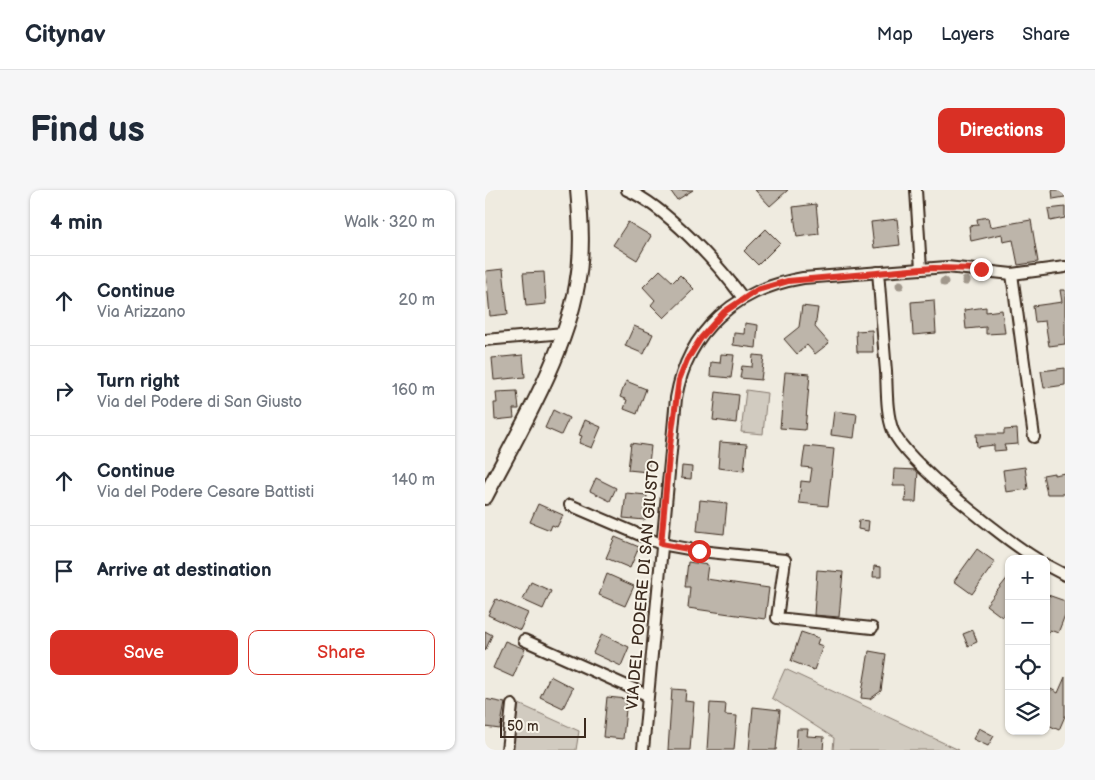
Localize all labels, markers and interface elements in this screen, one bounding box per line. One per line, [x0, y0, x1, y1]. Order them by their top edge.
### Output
text: Citynav [25, 20, 106, 49]
text: Map [877, 24, 913, 45]
text: Layers [941, 24, 994, 45]
text: Share [1022, 24, 1070, 45]
button: Directions [938, 108, 1065, 153]
text: Find us [30, 109, 145, 152]
text: 4 min [50, 210, 103, 235]
text: Walk · 320 m [344, 213, 435, 232]
route end [970, 258, 993, 281]
text: Continue [97, 280, 175, 303]
icon: ahead [50, 287, 78, 315]
text: 20 m [399, 291, 435, 310]
text: Via Arizzano [97, 303, 186, 322]
text: Turn right [97, 370, 180, 393]
icon: right [50, 377, 78, 405]
text: 160 m [392, 381, 435, 400]
text: Via del Podere di San Giusto [97, 393, 302, 412]
street label: VIA DEL PODERE DI SAN GIUSTO [623, 459, 664, 711]
text: Continue [97, 460, 175, 483]
icon: ahead [50, 467, 78, 495]
text: 140 m [392, 471, 435, 490]
text: Via del Podere Cesare Battisti [97, 483, 314, 502]
route start [688, 540, 711, 563]
map controls [1005, 555, 1050, 735]
button: + [1005, 555, 1050, 600]
icon: arrive [50, 557, 78, 585]
text: Arrive at destination [97, 559, 272, 582]
button: − [1005, 600, 1050, 645]
button: Save [50, 630, 238, 675]
button: Share [248, 630, 435, 675]
button: locate [1005, 645, 1050, 690]
button: layers [1005, 690, 1050, 735]
scale bar [500, 715, 586, 738]
text: 50 m [507, 718, 539, 735]

